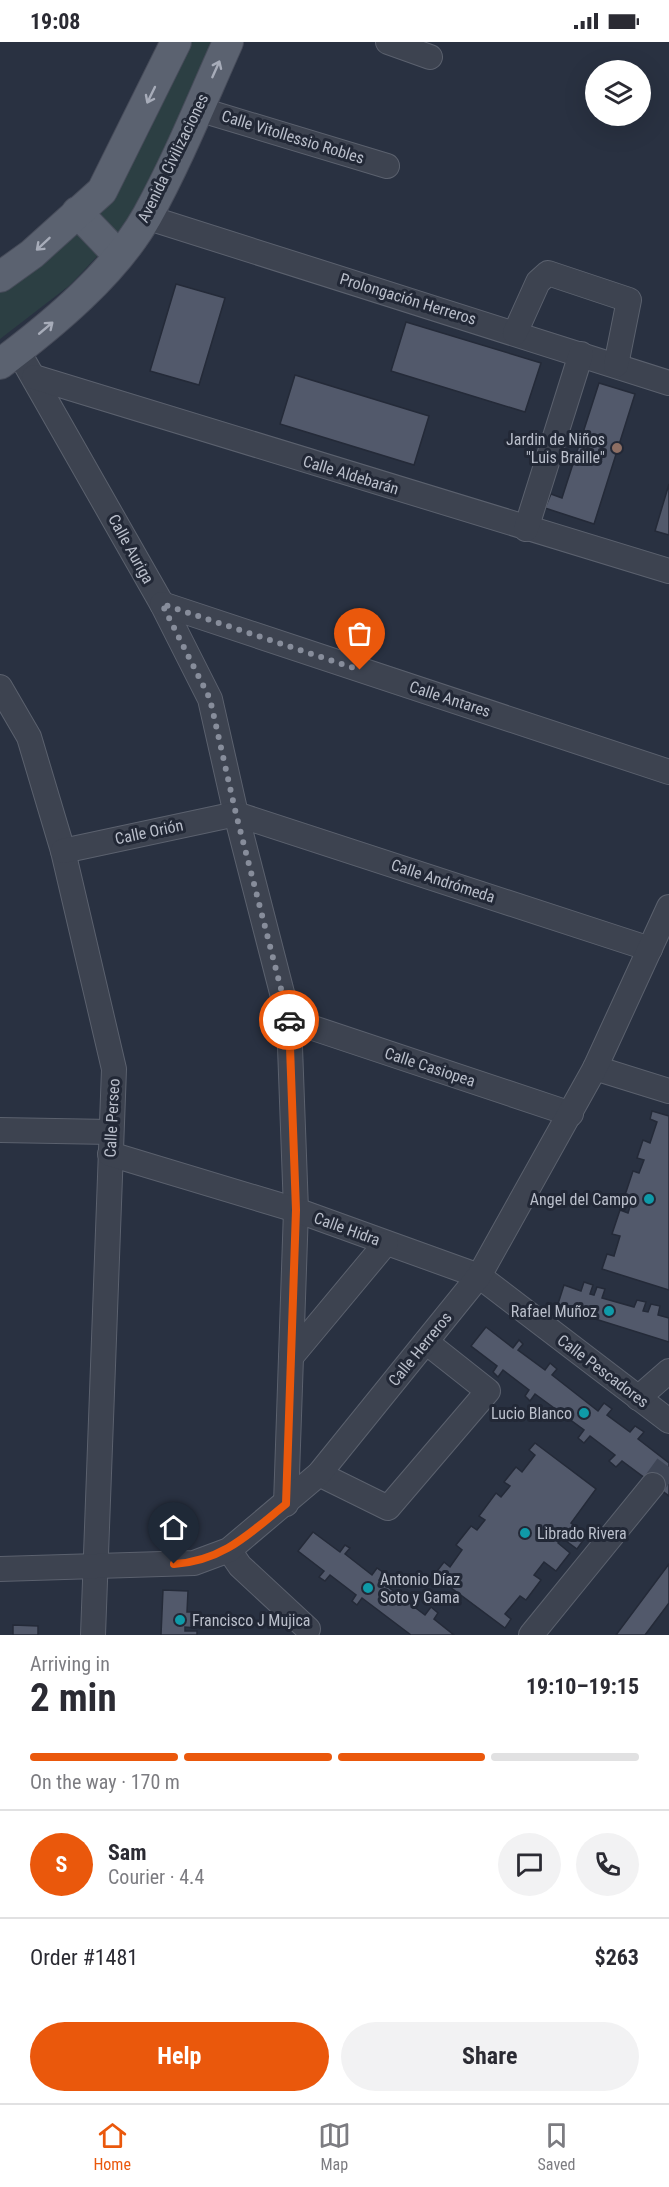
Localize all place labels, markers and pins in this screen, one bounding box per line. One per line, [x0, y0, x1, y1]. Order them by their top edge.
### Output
place label: Jardin de Niños "Luis Braille" [506, 430, 605, 467]
marker: Jardin de Niños "Luis Braille" [610, 441, 624, 455]
pin [334, 608, 385, 670]
place label: Angel del Campo [530, 1190, 637, 1209]
marker: Angel del Campo [642, 1192, 656, 1206]
place label: Rafael Muñoz [511, 1302, 597, 1321]
marker: Rafael Muñoz [602, 1304, 616, 1318]
place label: Lucio Blanco [491, 1404, 572, 1423]
marker: Lucio Blanco [577, 1406, 591, 1420]
pin [148, 1502, 199, 1564]
place label: Librado Rivera [537, 1524, 627, 1543]
marker: Librado Rivera [518, 1526, 532, 1540]
place label: Antonio Díaz Soto y Gama [380, 1570, 460, 1607]
marker: Antonio Díaz Soto y Gama [361, 1581, 375, 1595]
place label: Francisco J Mujica [192, 1611, 310, 1630]
marker: Francisco J Mujica [173, 1613, 187, 1627]

